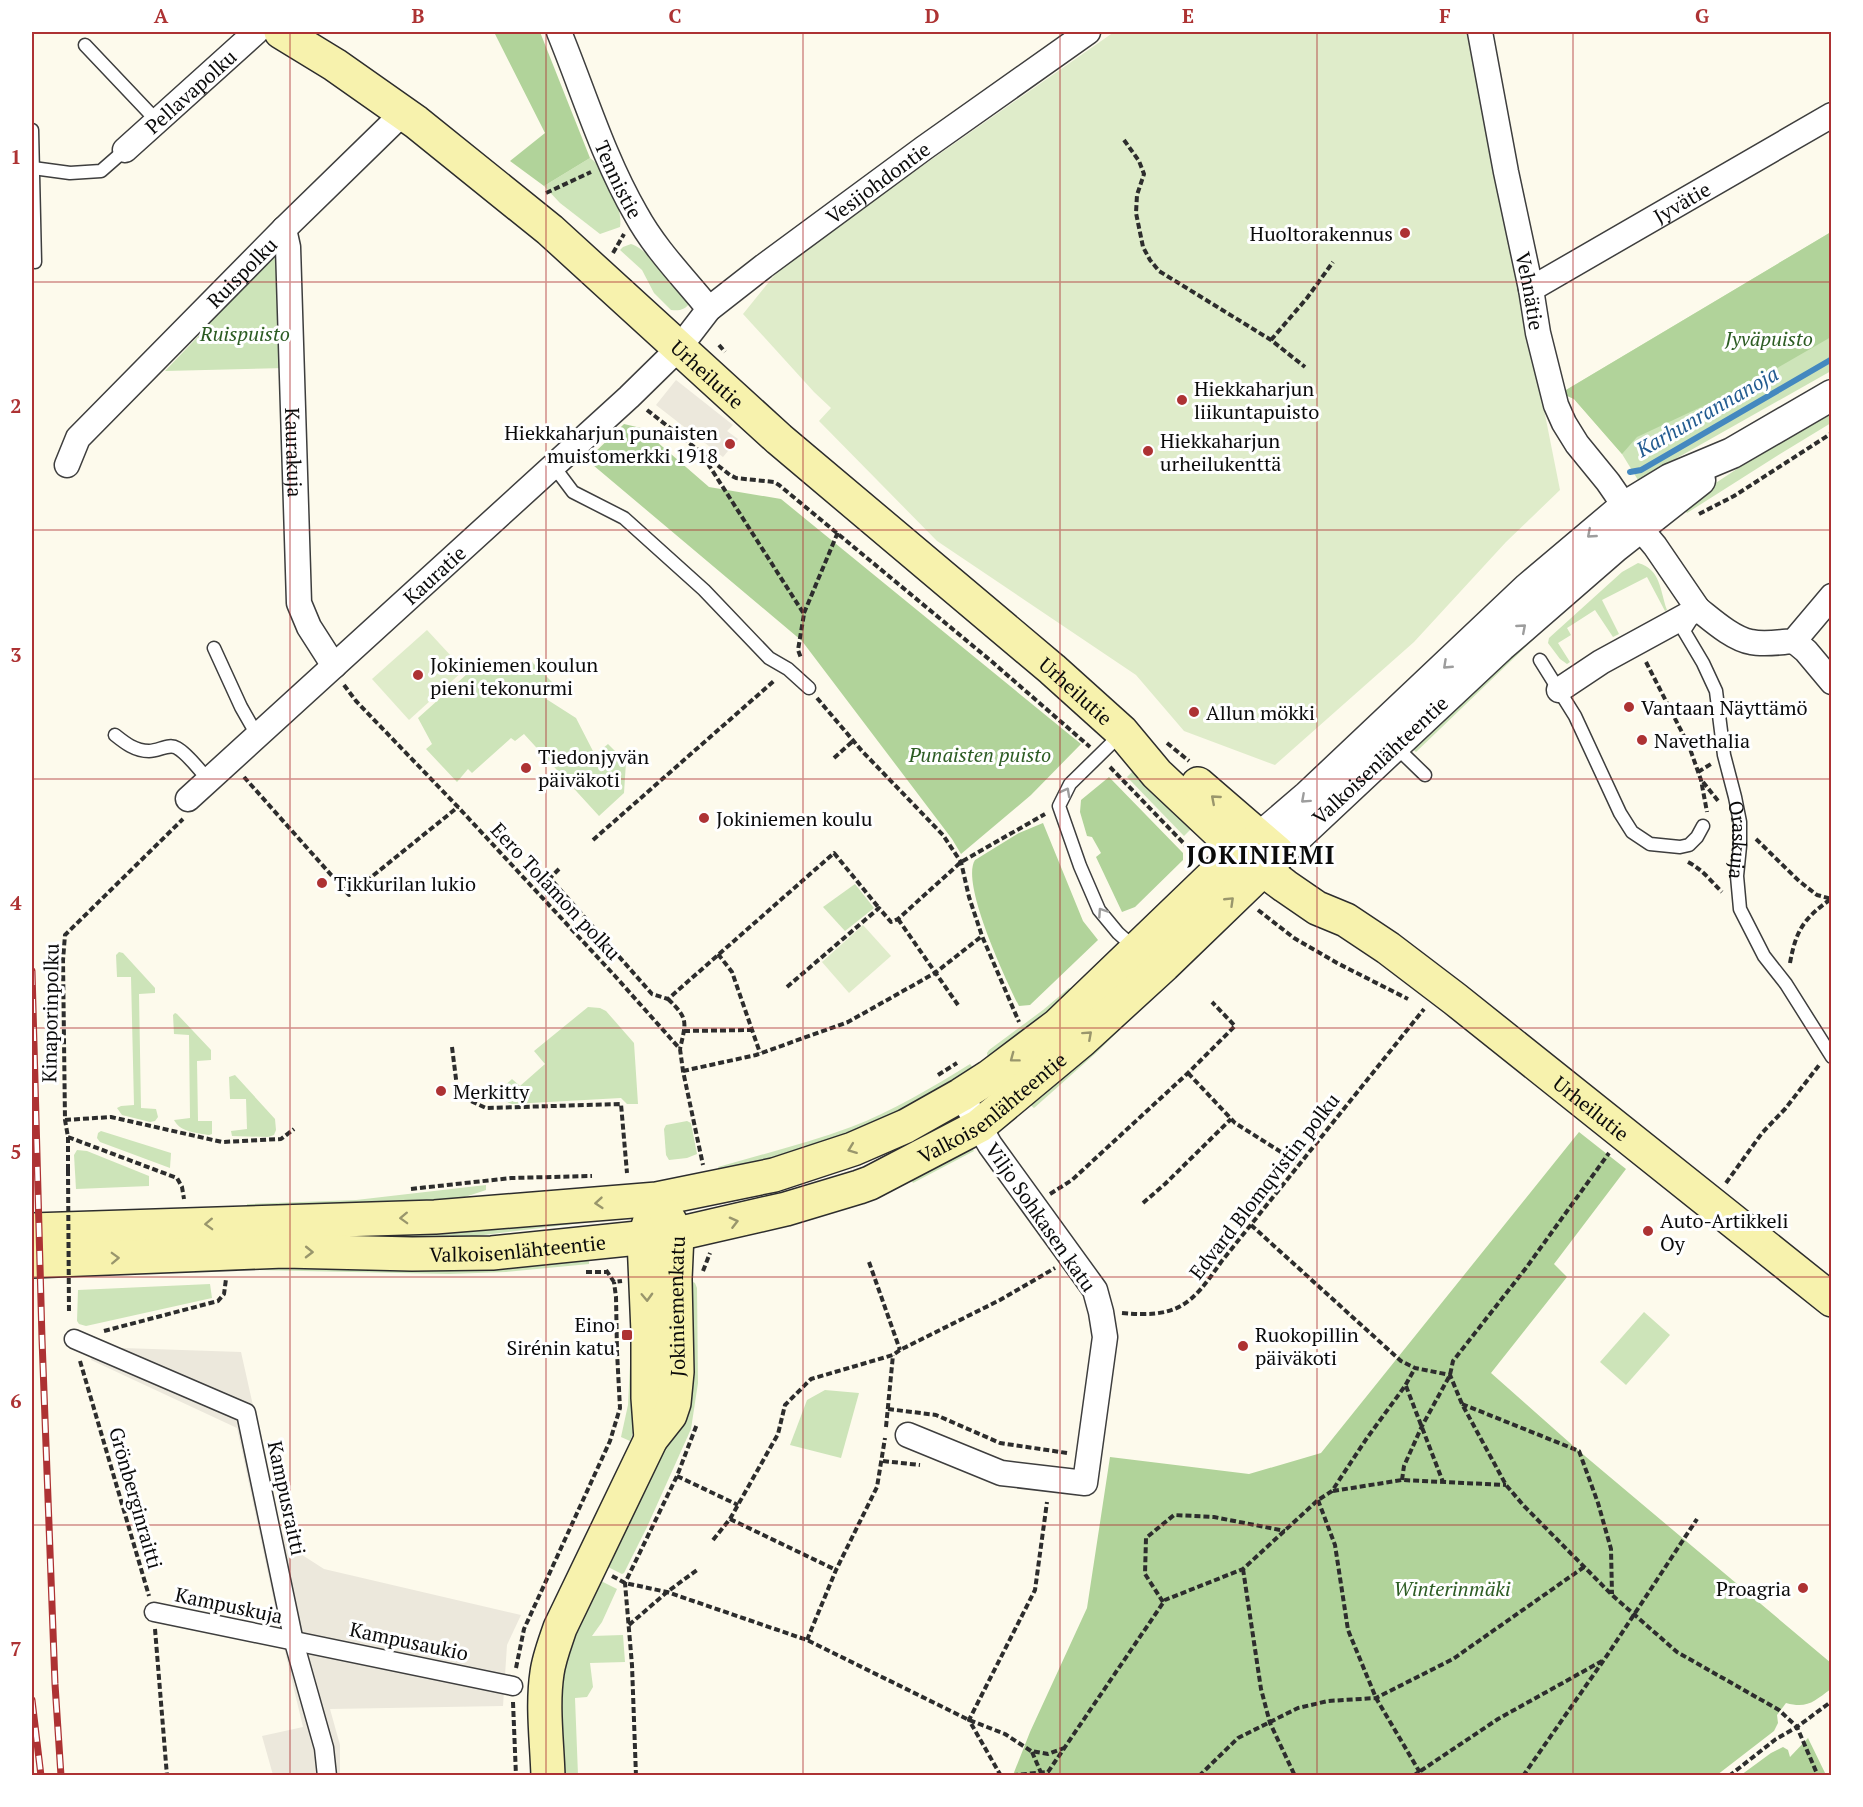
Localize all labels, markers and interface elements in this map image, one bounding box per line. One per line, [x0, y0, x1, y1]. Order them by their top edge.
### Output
text: A [154, 2, 169, 29]
text: B [412, 2, 425, 29]
text: C [668, 2, 682, 29]
text: D [925, 2, 939, 29]
text: E [1182, 2, 1194, 29]
text: F [1439, 2, 1451, 29]
text: G [1695, 2, 1709, 29]
street label: Pellavapolku [139, 43, 242, 139]
street label: Vesijohdontie [820, 135, 935, 229]
street label: Tennistie [589, 136, 649, 223]
text: 1 [10, 143, 22, 170]
street label: Jyvätie [1648, 175, 1715, 229]
place label: Huoltorakennus [1250, 220, 1393, 247]
marker: Huoltorakennus [1398, 226, 1412, 240]
street label: Ruispolku [201, 231, 282, 313]
street label: Vehnätie [1510, 249, 1551, 332]
park label: Ruispuisto [199, 320, 290, 347]
park label: Jyväpuisto [1724, 325, 1813, 352]
street label: Urheilutie [665, 334, 750, 414]
water label: Karhunrannanoja [1630, 359, 1783, 464]
place label: Hiekkaharjun liikuntapuisto [1194, 375, 1319, 425]
text: 2 [10, 392, 22, 419]
marker: Hiekkaharjun liikuntapuisto [1175, 393, 1189, 407]
street label: Kaurakuja [279, 407, 309, 498]
place label: Hiekkaharjun punaisten muistomerkki 1918 [504, 419, 718, 469]
place label: Hiekkaharjun urheilukenttä [1160, 427, 1281, 477]
marker: Hiekkaharjun punaisten muistomerkki 1918 [723, 437, 737, 451]
marker: Hiekkaharjun urheilukenttä [1141, 444, 1155, 458]
one-way arrow [1587, 527, 1598, 538]
street label: Kauratie [397, 539, 471, 610]
one-way arrow [1515, 624, 1526, 635]
text: 3 [10, 641, 22, 668]
place label: Jokiniemen koulun pieni tekonurmi [430, 651, 598, 701]
street label: Urheilutie [1034, 651, 1119, 731]
one-way arrow [1443, 658, 1454, 669]
marker: Jokiniemen koulun pieni tekonurmi [411, 668, 425, 682]
street label: Valkoisenlähteentie [1306, 689, 1453, 830]
place label: Vantaan Näyttämö [1641, 694, 1808, 721]
place label: Allun mökki [1206, 699, 1315, 726]
marker: Vantaan Näyttämö [1622, 700, 1636, 714]
marker: Allun mökki [1187, 705, 1201, 719]
place label: Navethalia [1654, 727, 1750, 754]
marker: Navethalia [1635, 733, 1649, 747]
park label: Punaisten puisto [908, 741, 1051, 768]
place label: Tiedonjyvän päiväkoti [538, 743, 649, 793]
marker: Tiedonjyvän päiväkoti [519, 761, 533, 775]
one-way arrow [1059, 788, 1070, 798]
one-way arrow [1301, 792, 1312, 803]
one-way arrow [1211, 795, 1222, 806]
street label: Oraskuja [1723, 798, 1754, 881]
place label: Jokiniemen koulu [716, 805, 872, 832]
marker: Jokiniemen koulu [697, 811, 711, 825]
street label: Eero Tolamon polku [485, 816, 627, 966]
district label: JOKINIEMI [1186, 837, 1336, 871]
place label: Tikkurilan lukio [334, 870, 476, 897]
marker: Tikkurilan lukio [315, 876, 329, 890]
text: 4 [10, 889, 22, 916]
one-way arrow [1223, 897, 1233, 908]
one-way arrow [1098, 908, 1109, 919]
street label: Kinaporinpolku [35, 943, 65, 1083]
one-way arrow [1081, 1031, 1092, 1042]
street label: Valkoisenlähteentie [913, 1046, 1072, 1169]
one-way arrow [1010, 1050, 1021, 1061]
street label: Urheilutie [1548, 1069, 1635, 1147]
place label: Merkitty [453, 1078, 530, 1105]
marker: Merkitty [434, 1084, 448, 1098]
street label: Edvard Blomqvistin polku [1183, 1087, 1345, 1285]
street label: Viljo Sohkasen katu [979, 1137, 1103, 1297]
text: 5 [10, 1138, 22, 1165]
one-way arrow [848, 1142, 859, 1154]
one-way arrow [594, 1196, 603, 1209]
place label: Auto-Artikkeli Oy [1660, 1207, 1789, 1257]
one-way arrow [400, 1212, 409, 1224]
one-way arrow [729, 1216, 739, 1229]
one-way arrow [205, 1218, 214, 1231]
marker: Auto-Artikkeli Oy [1641, 1224, 1655, 1238]
street label: Valkoisenlähteentie [429, 1228, 607, 1267]
street label: Jokiniemenkatu [661, 1235, 691, 1378]
one-way arrow [305, 1245, 314, 1258]
one-way arrow [110, 1252, 119, 1264]
one-way arrow [640, 1293, 653, 1302]
place label: Eino Sirénin katu [507, 1311, 615, 1361]
place label: Ruokopillin päiväkoti [1255, 1321, 1359, 1371]
marker: Eino Sirénin katu [620, 1328, 634, 1342]
marker: Ruokopillin päiväkoti [1236, 1339, 1250, 1353]
text: 6 [10, 1387, 22, 1414]
street label: Grönberginraitti [103, 1424, 169, 1572]
street label: Kampusraitti [262, 1438, 312, 1558]
park label: Winterinmäki [1393, 1575, 1511, 1602]
place label: Proagria [1716, 1575, 1791, 1602]
street label: Kampuskuja [173, 1580, 285, 1630]
marker: Proagria [1796, 1581, 1810, 1595]
street label: Kampusaukio [347, 1615, 471, 1667]
text: 7 [10, 1635, 22, 1662]

